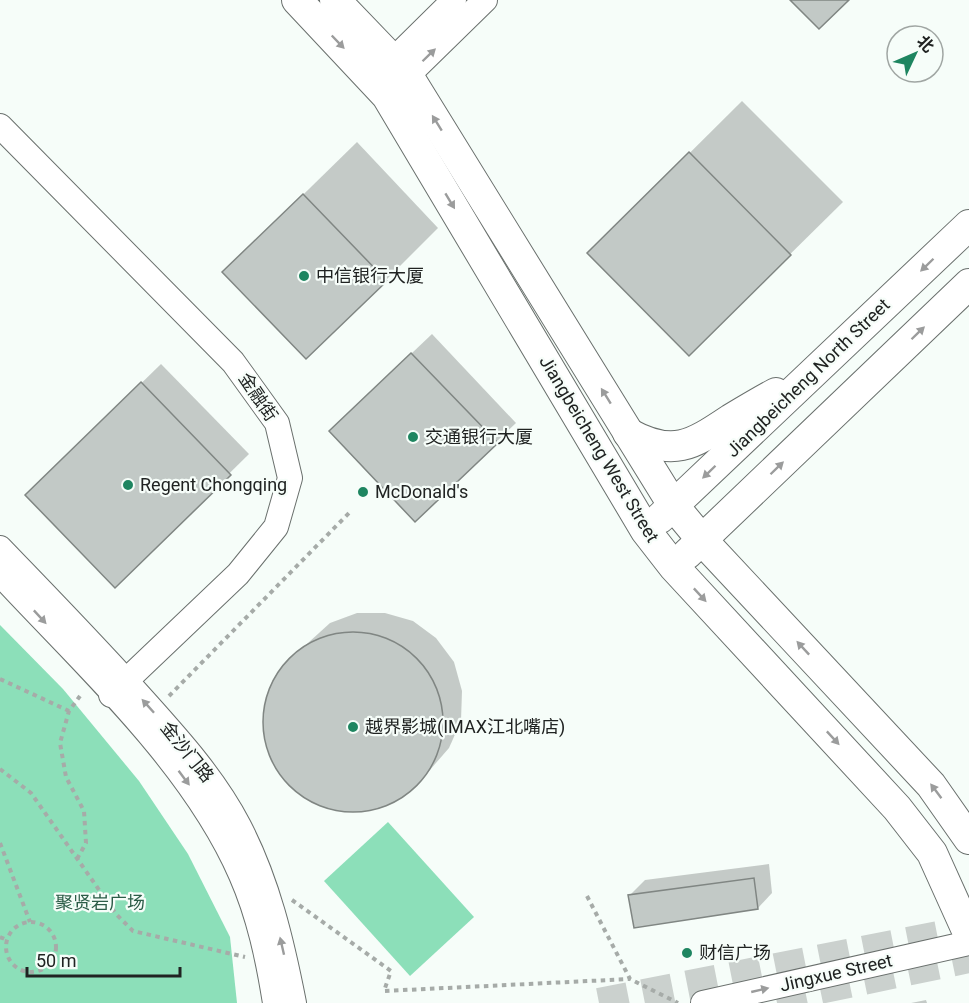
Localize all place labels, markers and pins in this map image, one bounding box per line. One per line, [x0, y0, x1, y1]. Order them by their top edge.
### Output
place label: 中信银行大厦 [316, 265, 424, 286]
marker: 中信银行大厦 [297, 269, 311, 283]
place label: 交通银行大厦 [425, 426, 533, 447]
marker: 交通银行大厦 [406, 430, 420, 444]
place label: Regent Chongqing [140, 474, 287, 495]
marker: Regent Chongqing [121, 478, 135, 492]
place label: McDonald's [375, 481, 468, 502]
marker: McDonald's [356, 485, 370, 499]
place label: 越界影城(IMAX江北嘴店) [365, 716, 565, 738]
marker: 越界影城(IMAX江北嘴店) [346, 720, 360, 734]
place label: 财信广场 [699, 942, 771, 963]
marker: 财信广场 [680, 946, 694, 960]

